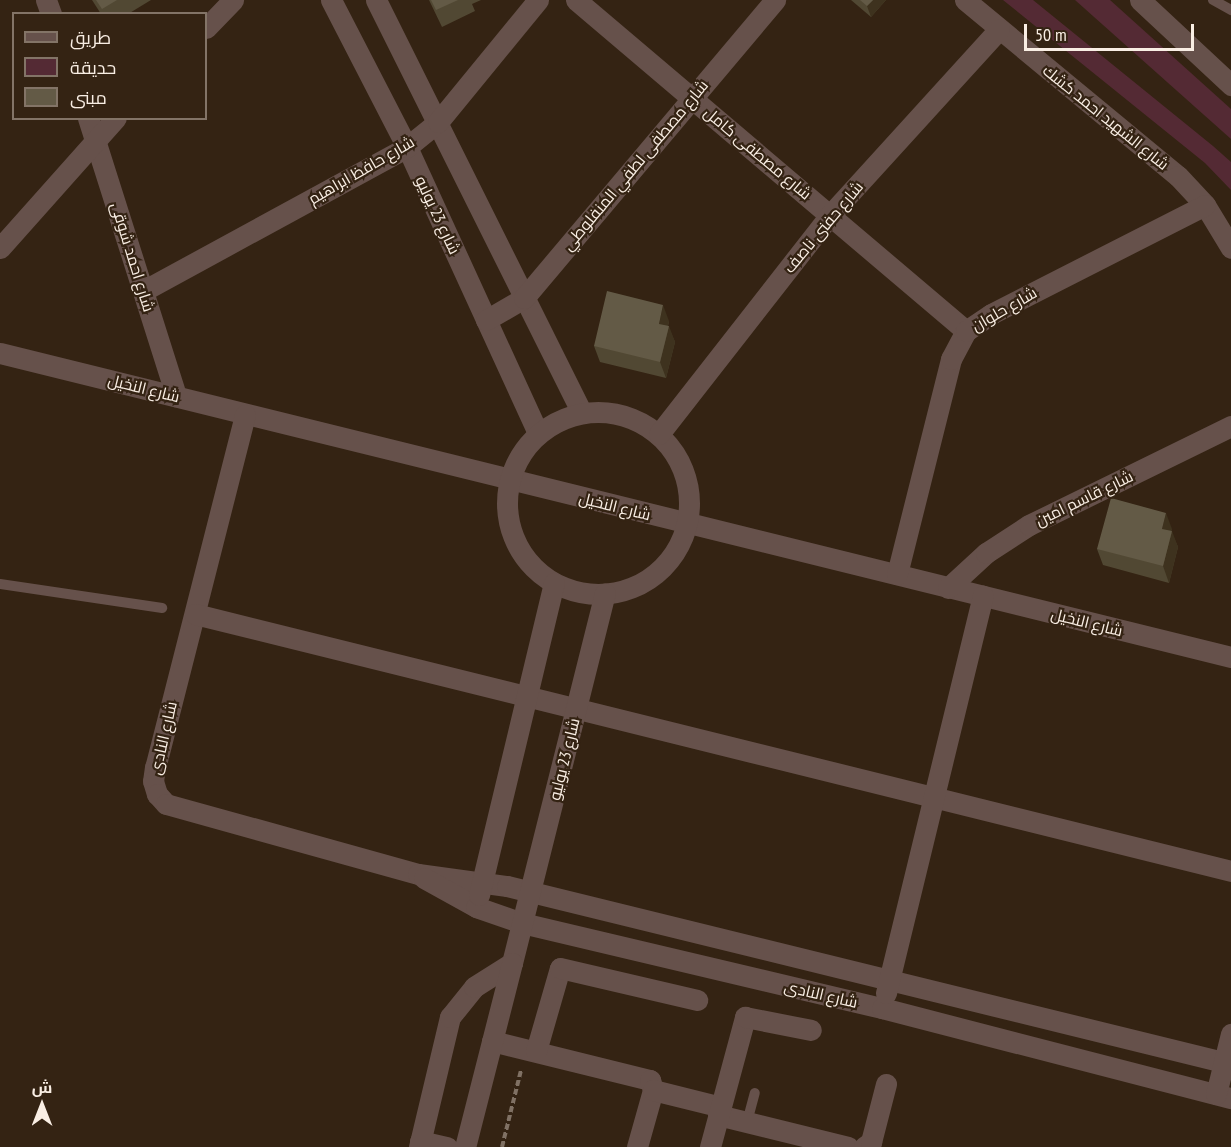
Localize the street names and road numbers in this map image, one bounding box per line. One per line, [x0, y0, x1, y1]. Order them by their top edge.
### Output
street label: شارع الشهيد احمد كشك [1039, 60, 1173, 174]
street label: شارع مصطفى لطفي المنفلوطي [558, 76, 712, 254]
street label: شارع مصطفى كامل [700, 103, 816, 203]
street label: شارع حافظ ابراهيم [304, 132, 418, 208]
street label: شارع 23 يوليو [412, 173, 464, 257]
street label: شارع حفنى ناصف [779, 177, 867, 277]
street label: شارع احمد شوقى [107, 200, 159, 314]
street label: شارع حلوان [968, 283, 1040, 335]
street label: شارع النخيل [106, 370, 182, 406]
street label: شارع قاسم امين [1032, 466, 1136, 530]
street label: شارع النخيل [577, 488, 653, 524]
street label: شارع النخيل [1049, 604, 1125, 640]
street label: شارع النادى [145, 700, 181, 776]
street label: شارع 23 يوليو [545, 716, 583, 802]
street label: شارع النادى [783, 976, 859, 1012]

